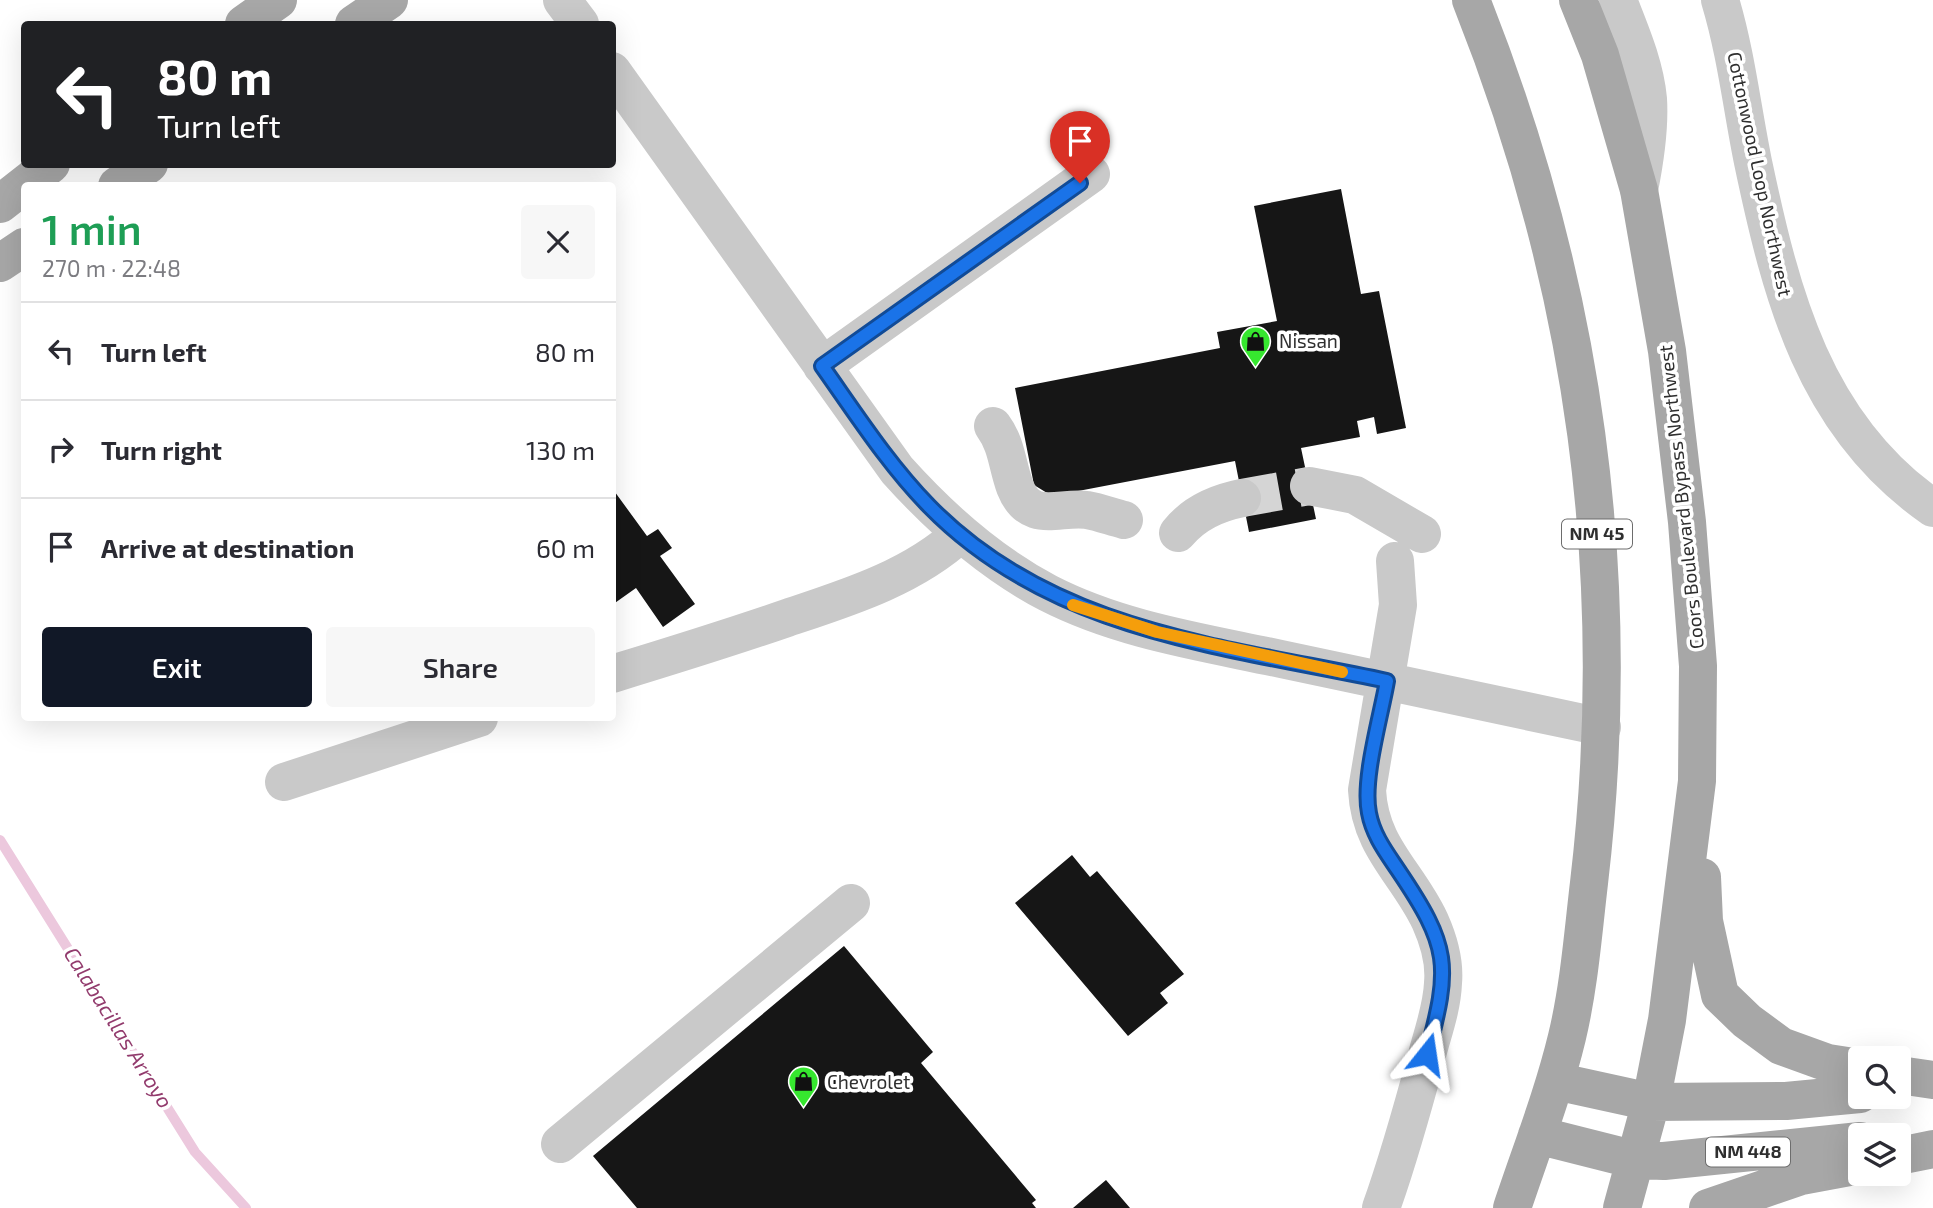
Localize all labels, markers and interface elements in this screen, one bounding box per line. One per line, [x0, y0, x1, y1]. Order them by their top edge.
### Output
text: 80 m [157, 46, 272, 105]
icon: left [42, 49, 133, 140]
street label: Cottonwood Loop Northwest [1723, 49, 1798, 298]
text: Turn left [157, 106, 281, 144]
pin [1050, 111, 1110, 183]
icon: arrive [1061, 122, 1099, 160]
text: 1 min [42, 203, 142, 253]
button: close [521, 205, 595, 279]
text: 270 m · 22:48 [42, 254, 181, 282]
shop icon: Nissan [1239, 324, 1273, 368]
place label: Nissan [1279, 329, 1338, 352]
icon: left [42, 332, 80, 370]
text: Turn left [101, 336, 207, 367]
text: 80 m [535, 336, 595, 367]
street label: Coors Boulevard Bypass Northwest [1653, 344, 1708, 650]
icon: right [42, 430, 80, 468]
text: Turn right [101, 434, 222, 465]
text: 130 m [526, 434, 595, 465]
road number: NM 45 [1562, 520, 1632, 548]
icon: arrive [42, 528, 80, 566]
text: Arrive at destination [101, 532, 354, 563]
text: 60 m [536, 532, 595, 563]
button: Exit [42, 627, 312, 707]
button: Share [326, 627, 595, 707]
water label: Calabacillas Arroyo [59, 942, 179, 1113]
position arrow [1390, 1017, 1464, 1091]
map controls [1848, 1046, 1911, 1186]
button: search [1848, 1046, 1911, 1109]
shop icon: Chevrolet [787, 1065, 821, 1109]
place label: Chevrolet [827, 1070, 910, 1093]
button: layers [1848, 1123, 1911, 1186]
road number: NM 448 [1706, 1138, 1790, 1167]

